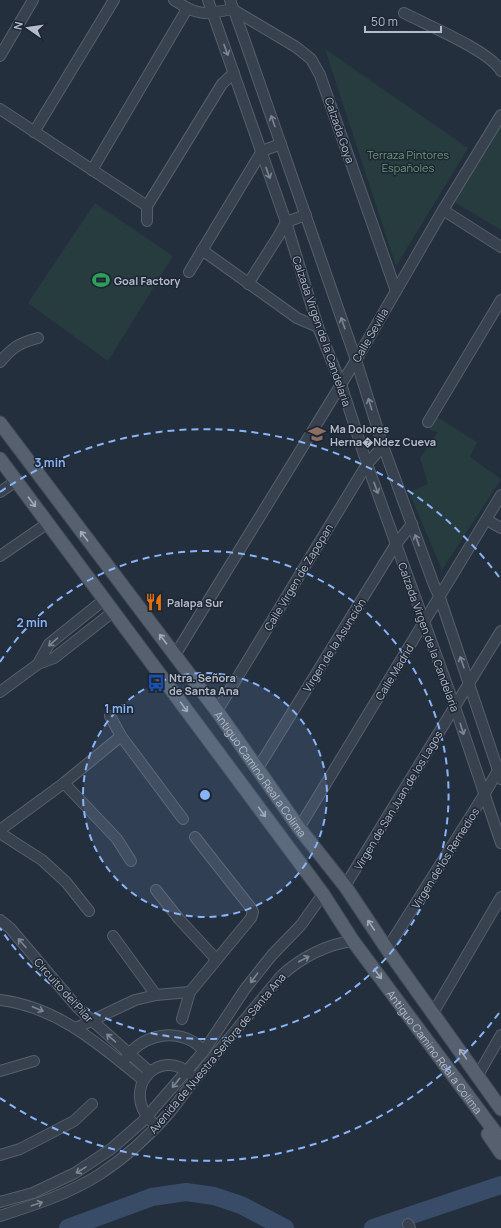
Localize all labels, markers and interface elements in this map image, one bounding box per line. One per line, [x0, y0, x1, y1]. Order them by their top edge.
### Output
north arrow [8, 8, 48, 48]
scale bar [365, 8, 441, 34]
text: 50 m [371, 13, 398, 30]
text: N [10, 20, 26, 31]
one-way arrow [222, 43, 230, 55]
street label: Calzada Goya [322, 95, 358, 165]
one-way arrow [269, 115, 276, 128]
park label: Terraza Pintores Españoles [367, 147, 449, 175]
one-way arrow [265, 166, 272, 179]
street label: Calzada Virgen de la Candelaria [289, 254, 355, 408]
sports icon: Goal Factory [91, 270, 111, 290]
place label: Goal Factory [114, 273, 181, 288]
street label: Calle Sevilla [348, 305, 392, 365]
one-way arrow [339, 317, 346, 330]
one-way arrow [366, 398, 373, 411]
place label: Ma Dolores Herna�Ndez Cueva [330, 421, 436, 449]
school or university icon: Ma Dolores Herna�Ndez Cueva [307, 424, 327, 444]
text: 3 min [34, 454, 66, 471]
one-way arrow [372, 481, 380, 493]
one-way arrow [27, 496, 36, 507]
street label: Calle Virgen de Zapopan [260, 521, 336, 633]
one-way arrow [80, 530, 89, 541]
one-way arrow [413, 534, 421, 546]
street label: Calzada Virgen de la Candelaria [395, 560, 463, 714]
restaurant icon: Palapa Sur [144, 592, 164, 612]
place label: Palapa Sur [167, 595, 224, 610]
street label: Virgen de la Asunción [299, 595, 369, 695]
text: 2 min [16, 614, 48, 631]
one-way arrow [158, 634, 167, 645]
one-way arrow [48, 637, 59, 646]
street label: Calle Madrid [371, 641, 417, 703]
one-way arrow [458, 656, 465, 669]
place label: Ntra. Señora de Santa Ana [169, 670, 239, 698]
bus stop icon: Ntra. Señora de Santa Ana [146, 673, 166, 693]
text: 1 min [104, 700, 134, 717]
one-way arrow [180, 701, 189, 712]
street label: Antiguo Camino Real a Colima [211, 707, 310, 840]
one-way arrow [459, 722, 466, 735]
street label: Virgen de San Juan de los Lagos [350, 727, 446, 872]
centre of rings [198, 788, 212, 802]
street label: Virgen de los Remedios [408, 804, 482, 911]
one-way arrow [257, 806, 266, 817]
one-way arrow [367, 920, 375, 931]
one-way arrow [18, 938, 27, 949]
street label: Circuito del Pilar [31, 955, 97, 1025]
one-way arrow [298, 955, 310, 963]
one-way arrow [373, 969, 382, 980]
street label: Avenida de Nuestra Señora de Santa Ana [145, 970, 289, 1136]
one-way arrow [249, 973, 258, 984]
street label: Antiguo Camino Real a Colima [384, 986, 486, 1116]
one-way arrow [31, 1005, 43, 1013]
one-way arrow [106, 1033, 117, 1042]
one-way arrow [458, 1049, 467, 1060]
one-way arrow [172, 1077, 181, 1088]
one-way arrow [75, 1166, 87, 1174]
one-way arrow [30, 1200, 43, 1207]

